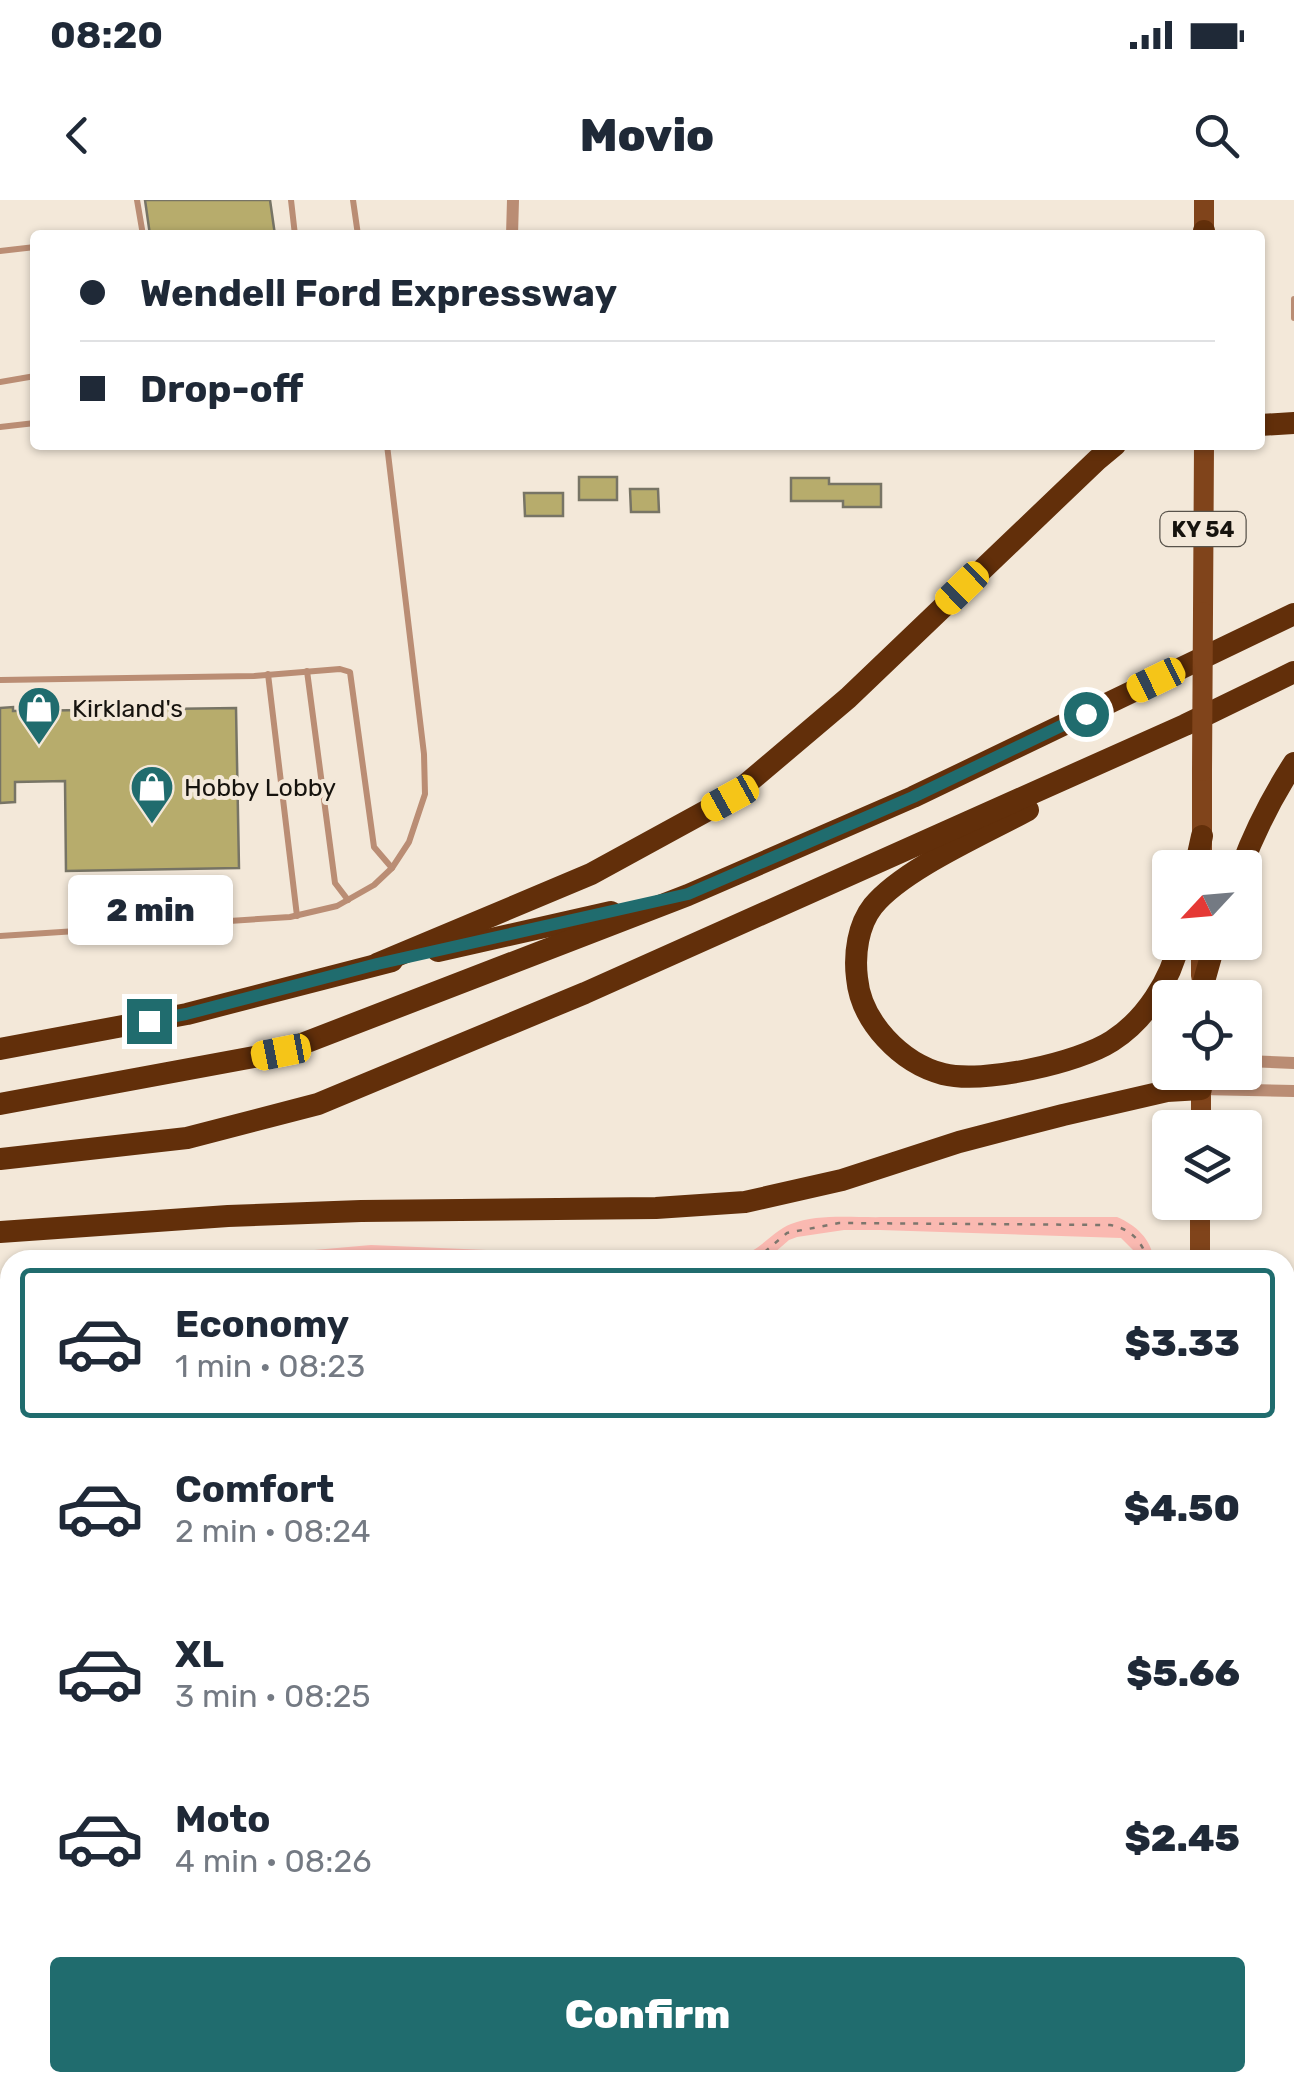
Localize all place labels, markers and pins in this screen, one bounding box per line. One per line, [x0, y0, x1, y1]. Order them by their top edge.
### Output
shop icon: Kirkland's [16, 685, 62, 746]
place label: Kirkland's [72, 694, 183, 723]
shop icon: Hobby Lobby [129, 764, 175, 825]
place label: Hobby Lobby [184, 773, 336, 802]

